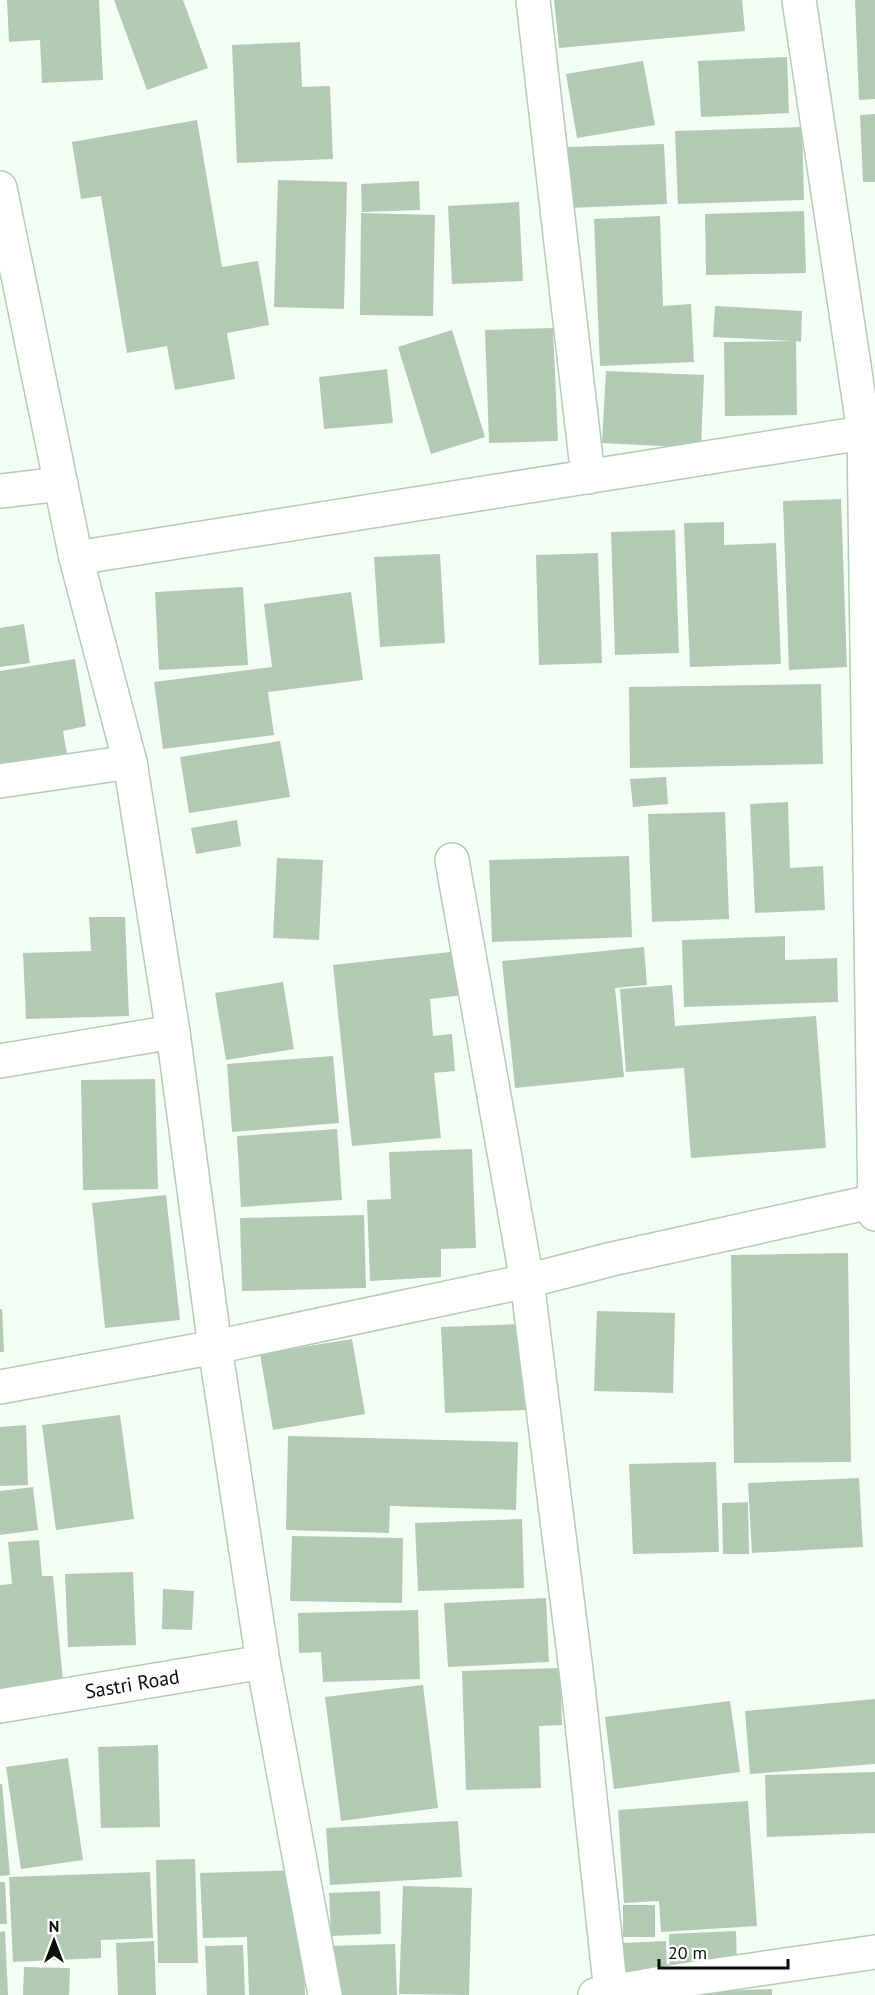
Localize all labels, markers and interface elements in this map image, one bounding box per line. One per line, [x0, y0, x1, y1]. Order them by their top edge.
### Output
street label: Sastri Road [83, 1663, 181, 1705]
north arrow [24, 1911, 84, 1971]
text: N [49, 1916, 59, 1936]
scale bar [659, 1932, 788, 1970]
text: 20 m [668, 1941, 707, 1964]

